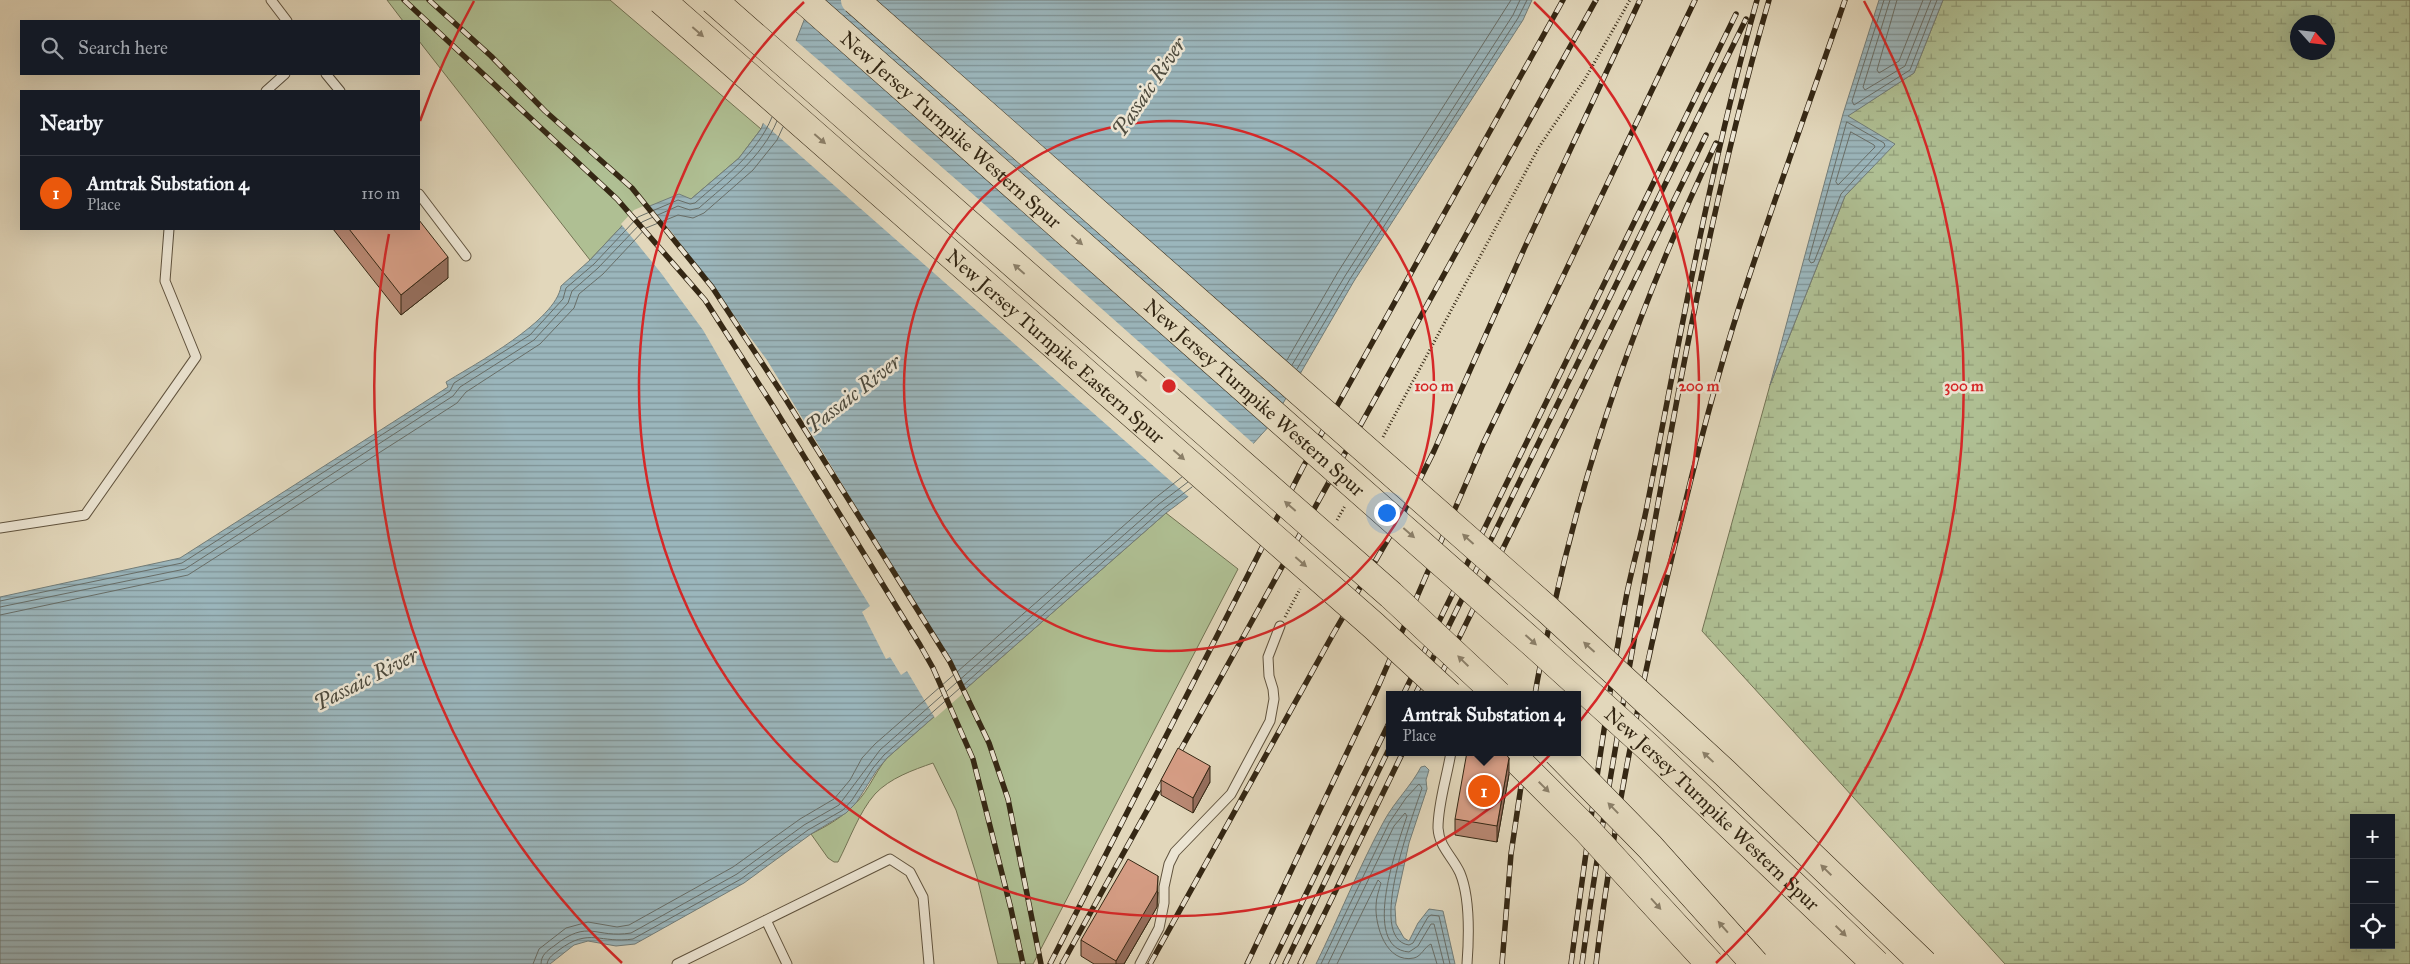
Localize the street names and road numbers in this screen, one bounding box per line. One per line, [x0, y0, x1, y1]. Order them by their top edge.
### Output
street label: New Jersey Turnpike Western Spur [836, 26, 1067, 234]
street label: New Jersey Turnpike Eastern Spur [941, 244, 1170, 449]
street label: New Jersey Turnpike Western Spur [1139, 294, 1370, 502]
street label: New Jersey Turnpike Western Spur [1600, 702, 1825, 916]

